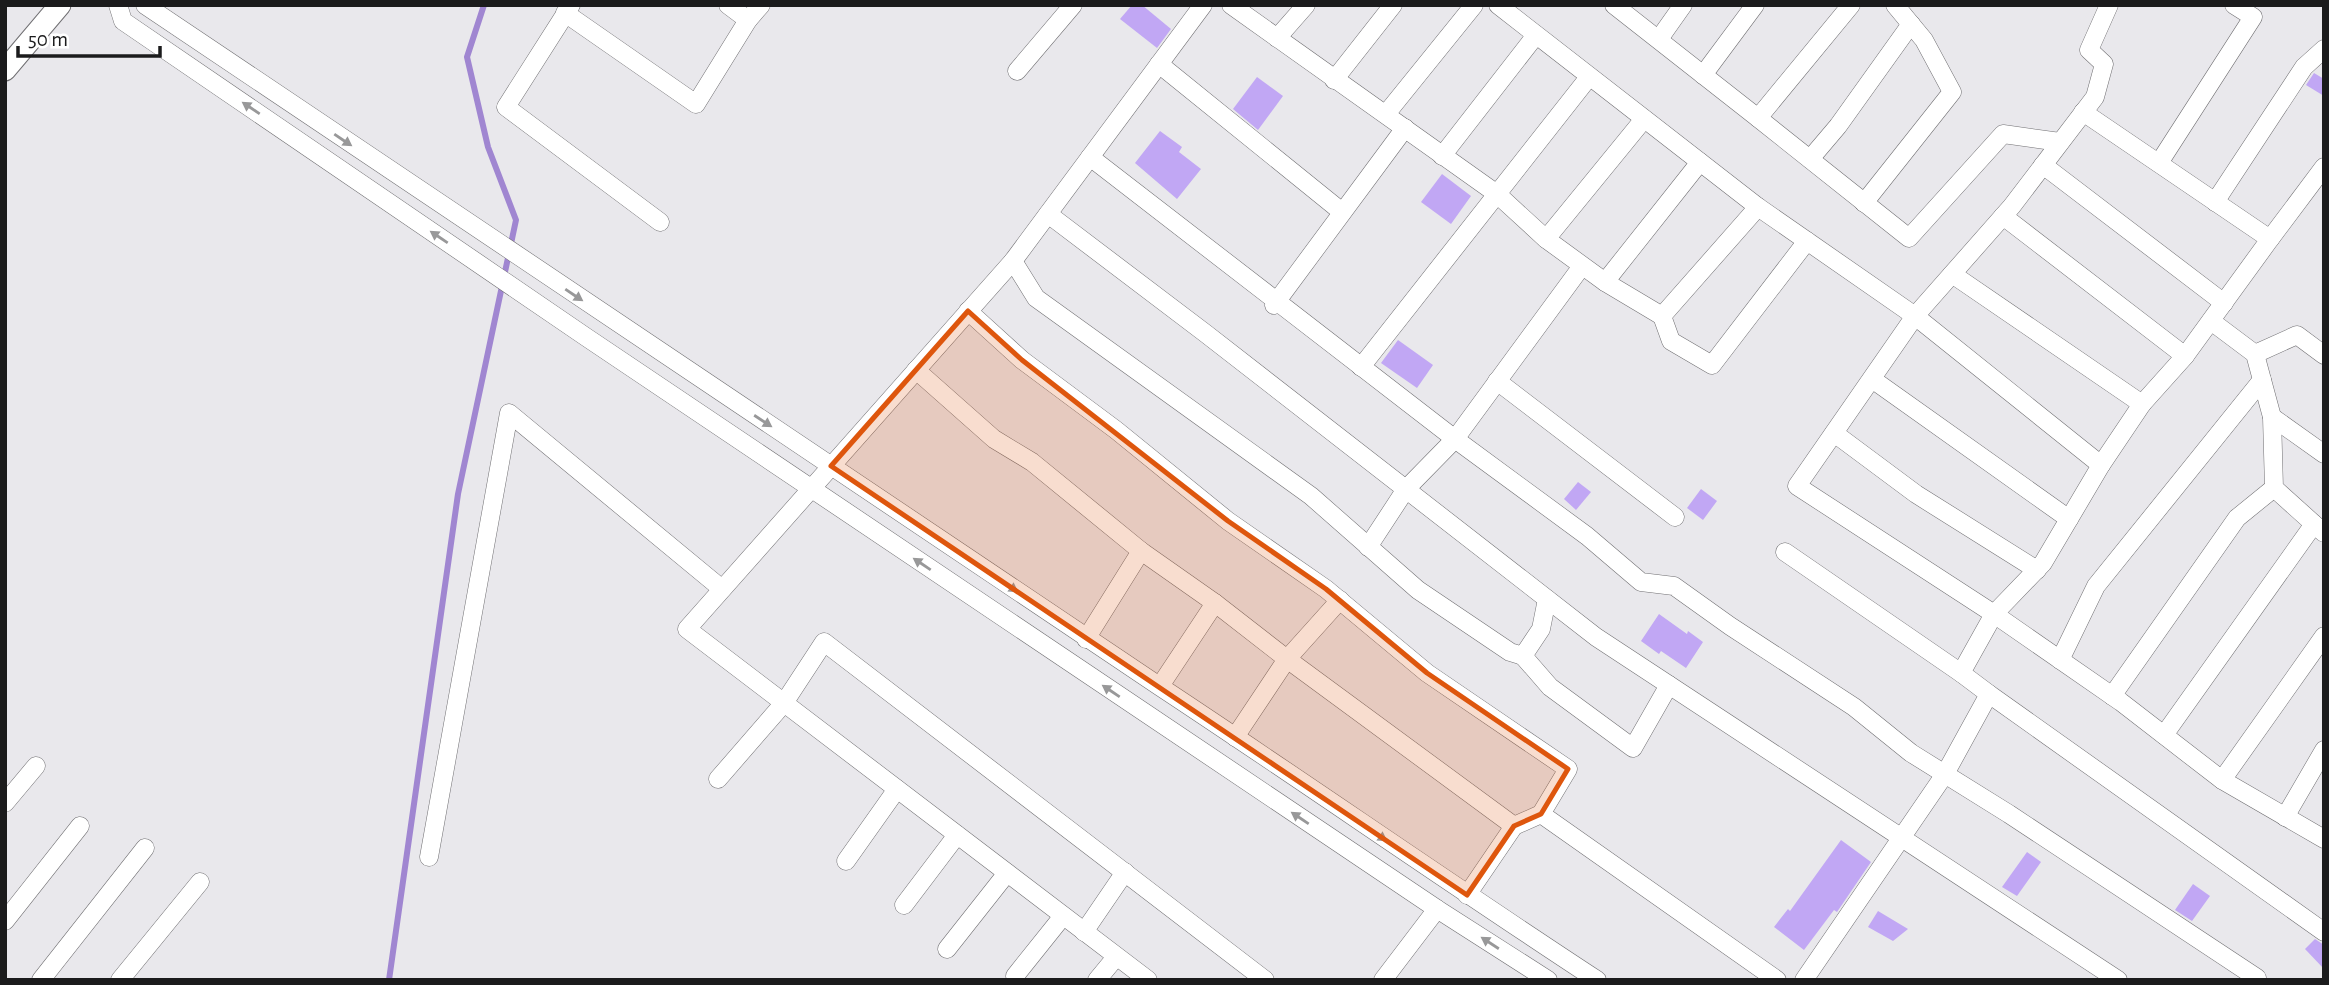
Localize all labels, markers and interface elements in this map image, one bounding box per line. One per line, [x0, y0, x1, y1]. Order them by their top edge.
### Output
scale bar [18, 14, 159, 58]
text: 50 m [28, 29, 68, 50]
one-way arrow [242, 101, 260, 115]
one-way arrow [334, 133, 352, 147]
one-way arrow [429, 231, 448, 244]
one-way arrow [565, 288, 583, 302]
one-way arrow [754, 414, 772, 428]
one-way arrow [913, 558, 932, 571]
one-way arrow [999, 580, 1019, 593]
one-way arrow [1102, 685, 1121, 698]
one-way arrow [1291, 811, 1310, 824]
one-way arrow [1369, 828, 1387, 842]
one-way arrow [1481, 936, 1499, 950]

